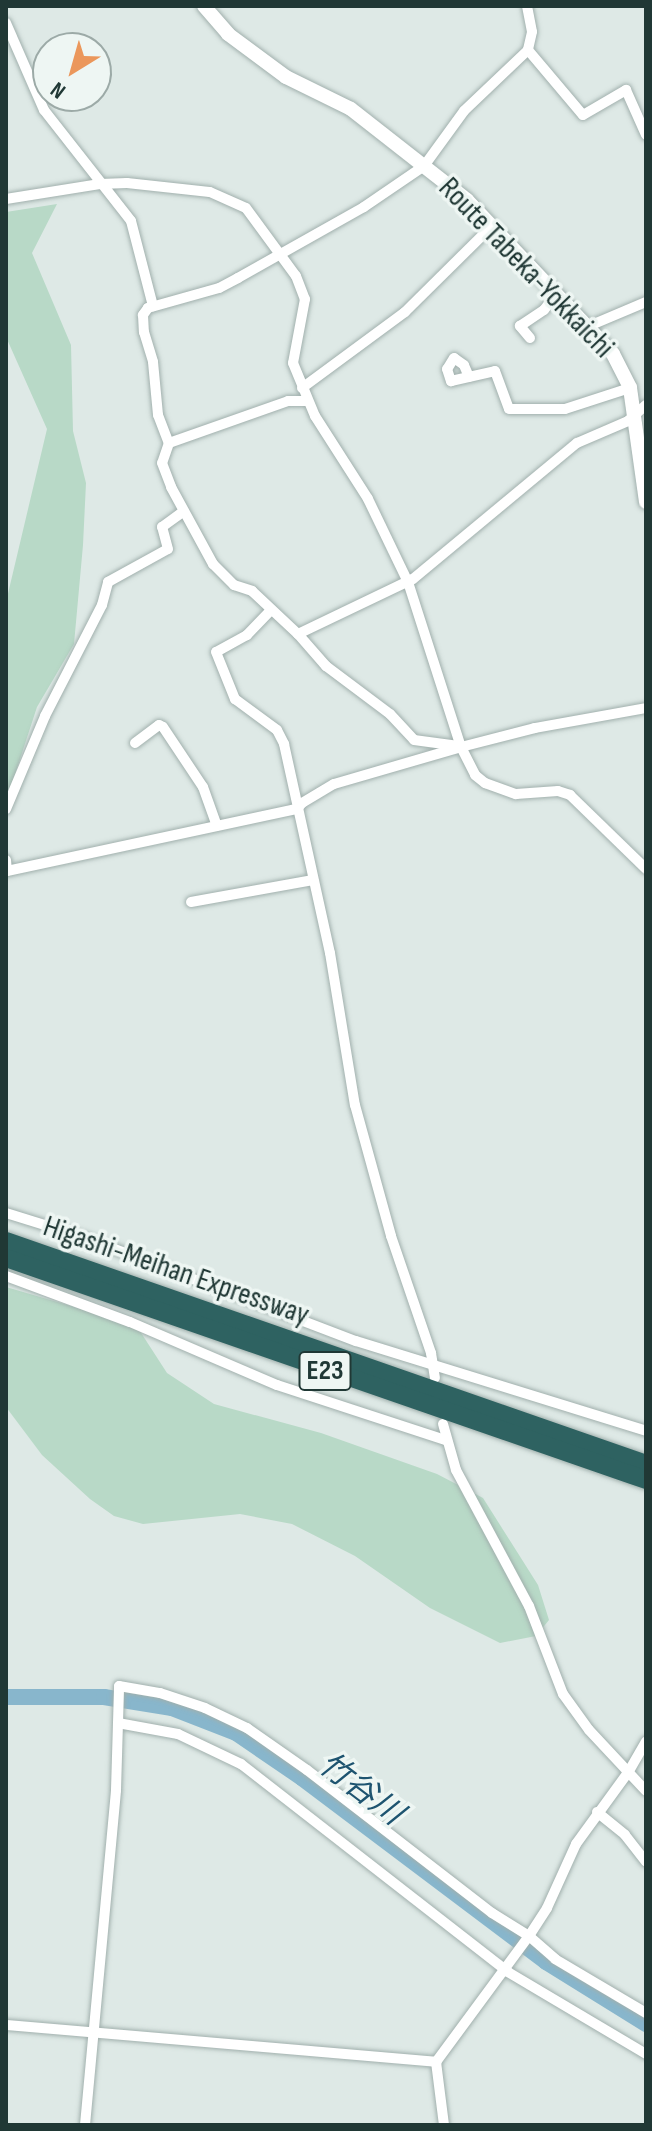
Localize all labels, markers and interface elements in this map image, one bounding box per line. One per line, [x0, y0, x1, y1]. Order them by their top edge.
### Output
north arrow [32, 32, 112, 112]
text: N [46, 76, 71, 104]
street label: Route Tabeka-Yokkaichi [431, 170, 621, 366]
street label: Higashi-Meihan Expressway [38, 1209, 314, 1333]
road number: E23 [297, 1347, 353, 1395]
water label: 竹谷川 [310, 1746, 410, 1834]

